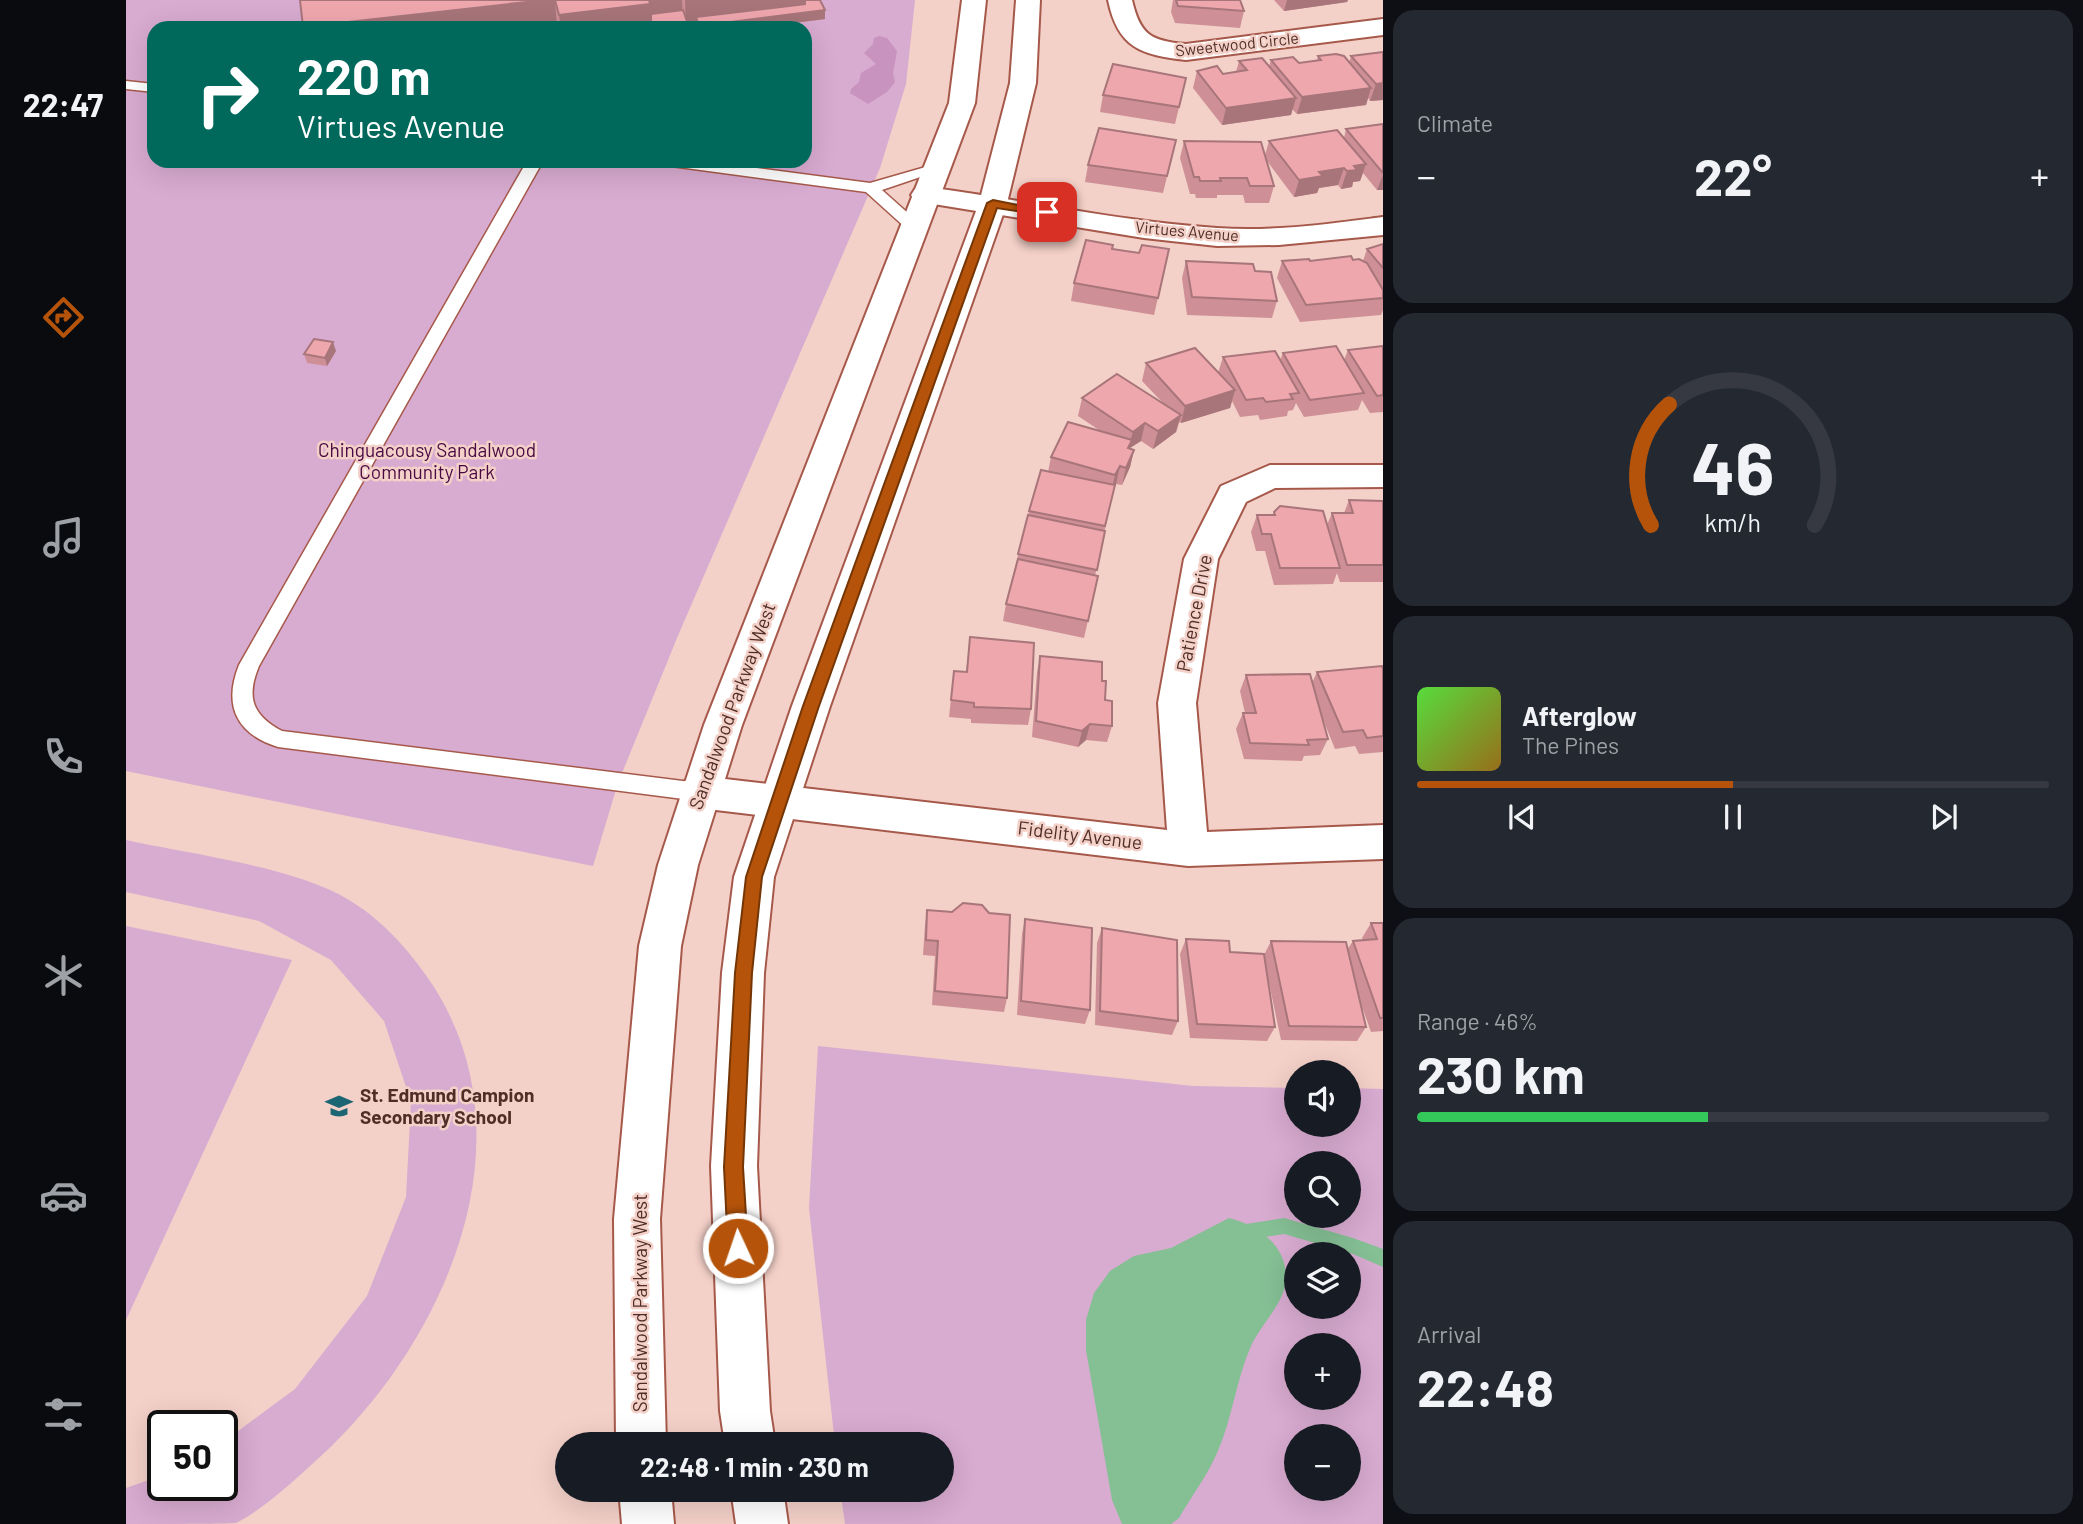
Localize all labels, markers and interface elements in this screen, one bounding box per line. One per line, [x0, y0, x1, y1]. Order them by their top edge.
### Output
street label: Sweetwood Circle [1174, 28, 1300, 59]
text: 220 m [297, 46, 431, 105]
icon: right [182, 49, 273, 140]
text: 22:47 [23, 85, 103, 123]
text: Virtues Avenue [297, 106, 505, 144]
text: Climate [1417, 109, 1493, 137]
text: 22° [1694, 144, 1772, 206]
text: − [1417, 152, 1436, 198]
text: + [2030, 152, 2049, 198]
pin [1017, 182, 1077, 242]
icon: arrive [1028, 193, 1066, 231]
street label: Virtues Avenue [1134, 217, 1240, 245]
icon: directions [39, 293, 88, 342]
text: 46 [1691, 423, 1775, 511]
park label: Chinguacousy Sandalwood Community Park [318, 438, 536, 483]
text: km/h [1705, 507, 1761, 537]
icon: music [39, 513, 88, 562]
street label: Patience Drive [1171, 552, 1216, 673]
street label: Sandalwood Parkway West [683, 599, 780, 812]
text: Afterglow [1522, 700, 1637, 731]
text: The Pines [1522, 731, 1619, 759]
icon: phone [39, 732, 88, 781]
icon: previous [1503, 798, 1541, 836]
icon: pause [1714, 798, 1752, 836]
icon: next [1925, 798, 1963, 836]
street label: Fidelity Avenue [1017, 815, 1144, 854]
icon: climate [39, 951, 88, 1000]
text: Range · 46% [1417, 1007, 1538, 1035]
text: 230 km [1417, 1042, 1585, 1104]
map controls [1284, 1060, 1361, 1501]
button: sound [1284, 1060, 1361, 1137]
place label: St. Edmund Campion Secondary School [360, 1083, 534, 1128]
school or university icon: St. Edmund Campion Secondary School [324, 1091, 354, 1121]
button: search [1284, 1151, 1361, 1228]
icon: car [39, 1171, 88, 1220]
street label: Sandalwood Parkway West [628, 1194, 651, 1412]
position arrow [701, 1211, 775, 1285]
button: layers [1284, 1242, 1361, 1319]
text: Arrival [1417, 1320, 1481, 1348]
button: + [1284, 1333, 1361, 1410]
text: 22:48 [1417, 1355, 1554, 1417]
icon: filters [39, 1390, 88, 1439]
speed limit sign: 50 [147, 1410, 238, 1501]
button: − [1284, 1424, 1361, 1501]
text: 22:48 · 1 min · 230 m [640, 1451, 869, 1482]

